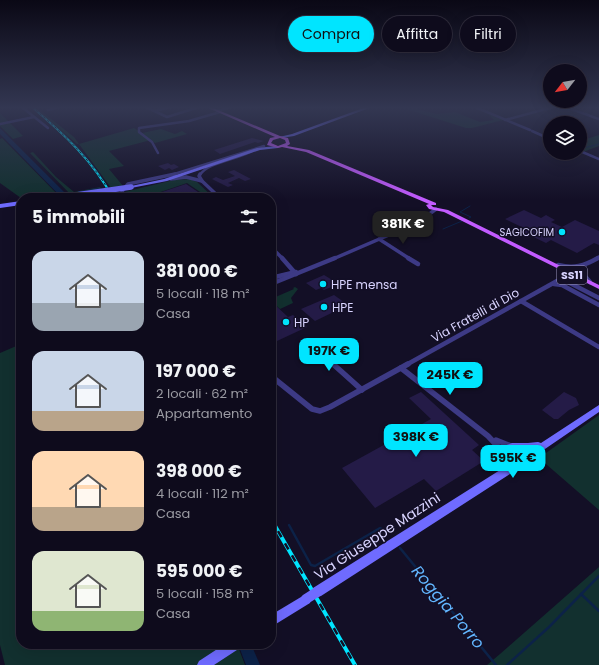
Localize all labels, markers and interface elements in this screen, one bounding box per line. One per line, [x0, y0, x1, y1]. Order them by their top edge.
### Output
chip: Compra [288, 16, 374, 52]
chip: Affitta [382, 16, 452, 52]
chip: Filtri [460, 16, 516, 52]
north arrow [543, 64, 587, 108]
map controls [543, 64, 587, 160]
button: layers [543, 116, 587, 160]
text: 5 immobili [32, 205, 125, 229]
icon: filters [238, 206, 260, 228]
pin: 381K € [370, 211, 436, 245]
text: 381K € [381, 214, 425, 233]
place label: SAGICOFIM [499, 225, 554, 240]
marker: SAGICOFIM [557, 227, 567, 237]
text: 381 000 € [156, 259, 238, 283]
road number: SS11 [557, 266, 587, 284]
icon: home [64, 267, 112, 315]
place label: HPE mensa [331, 276, 397, 293]
marker: HPE mensa [318, 279, 328, 289]
text: 5 locali · 118 m² [156, 284, 250, 303]
street label: Via Fratelli di Dio [428, 284, 522, 346]
place label: HPE [332, 299, 353, 316]
marker: HPE [319, 302, 329, 312]
text: Casa [156, 304, 190, 323]
place label: HP [294, 314, 309, 331]
marker: HP [281, 317, 291, 327]
pin: 197K € [296, 338, 362, 372]
text: 197K € [308, 341, 350, 360]
text: 197 000 € [156, 359, 236, 383]
pin: 245K € [417, 362, 483, 396]
text: 245K € [427, 365, 473, 384]
icon: home [64, 367, 112, 415]
text: 2 locali · 62 m² [156, 384, 248, 403]
text: Appartamento [156, 404, 252, 423]
pin: 398K € [383, 424, 449, 458]
text: 398K € [393, 427, 439, 446]
pin: 595K € [480, 445, 546, 479]
text: 595K € [489, 448, 537, 467]
text: 398 000 € [156, 459, 242, 483]
icon: home [64, 467, 112, 515]
text: 4 locali · 112 m² [156, 484, 249, 503]
street label: Via Giuseppe Mazzini [310, 488, 444, 584]
text: Casa [156, 504, 190, 523]
text: 595 000 € [156, 559, 243, 583]
water label: Roggia Porro [406, 560, 490, 654]
icon: home [64, 567, 112, 615]
text: 5 locali · 158 m² [156, 584, 254, 603]
text: Casa [156, 604, 190, 623]

